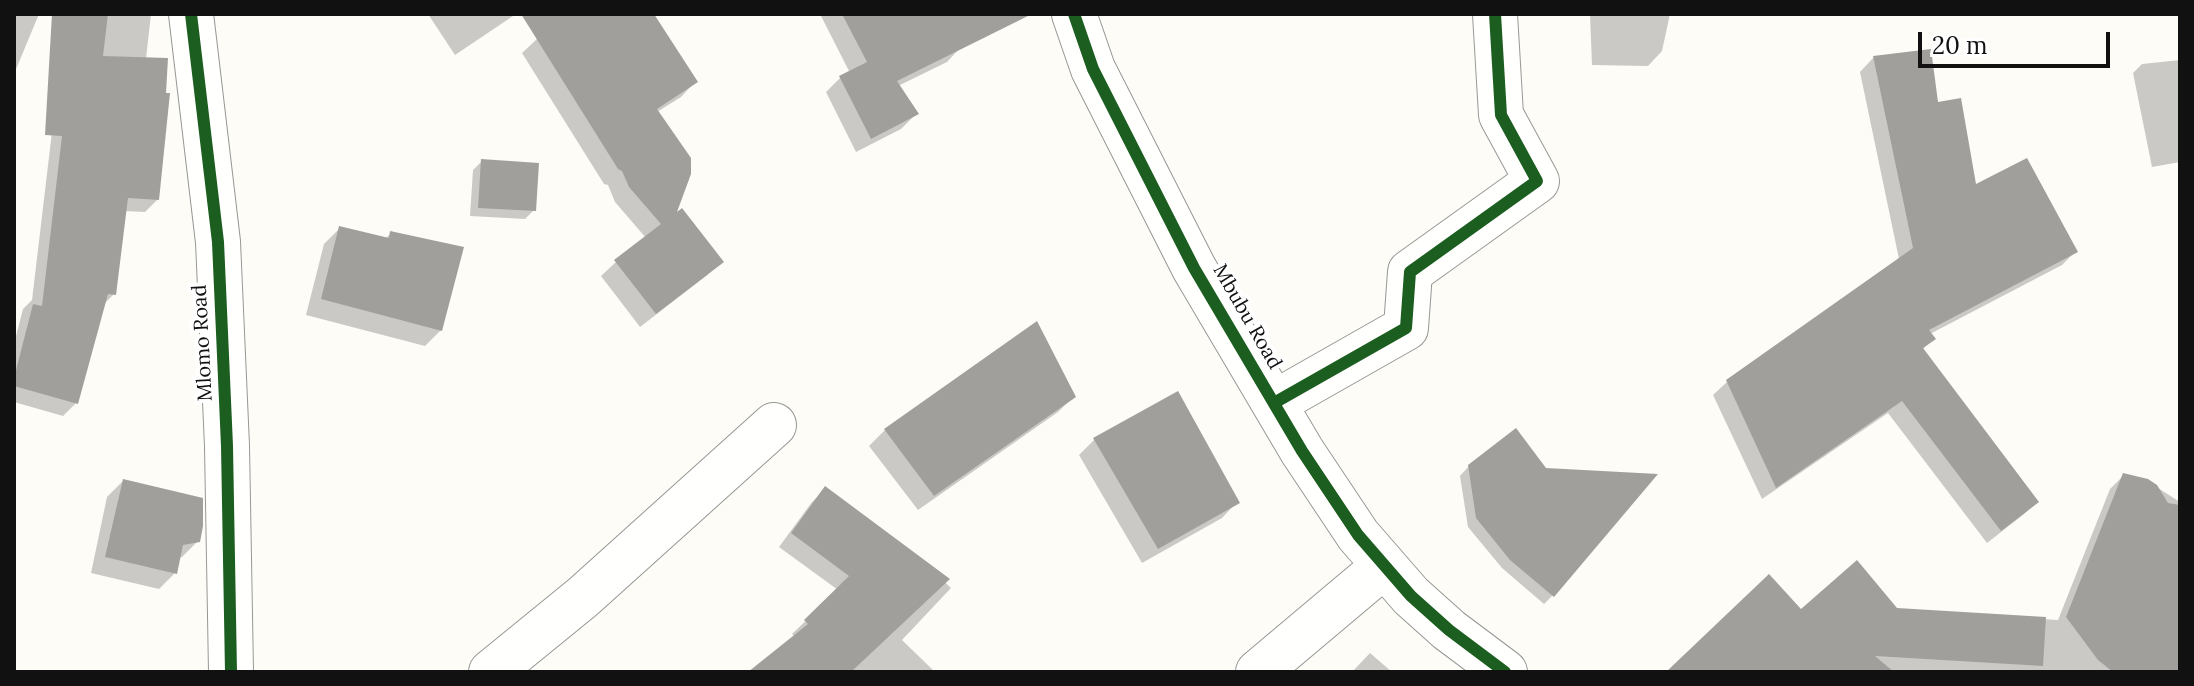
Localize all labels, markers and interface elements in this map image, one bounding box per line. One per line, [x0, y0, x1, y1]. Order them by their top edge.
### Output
scale bar [1922, 16, 2114, 66]
text: 20 m [1932, 30, 1988, 61]
street label: Mbubu Road [1207, 260, 1287, 374]
street label: Mlomo Road [188, 284, 218, 402]

